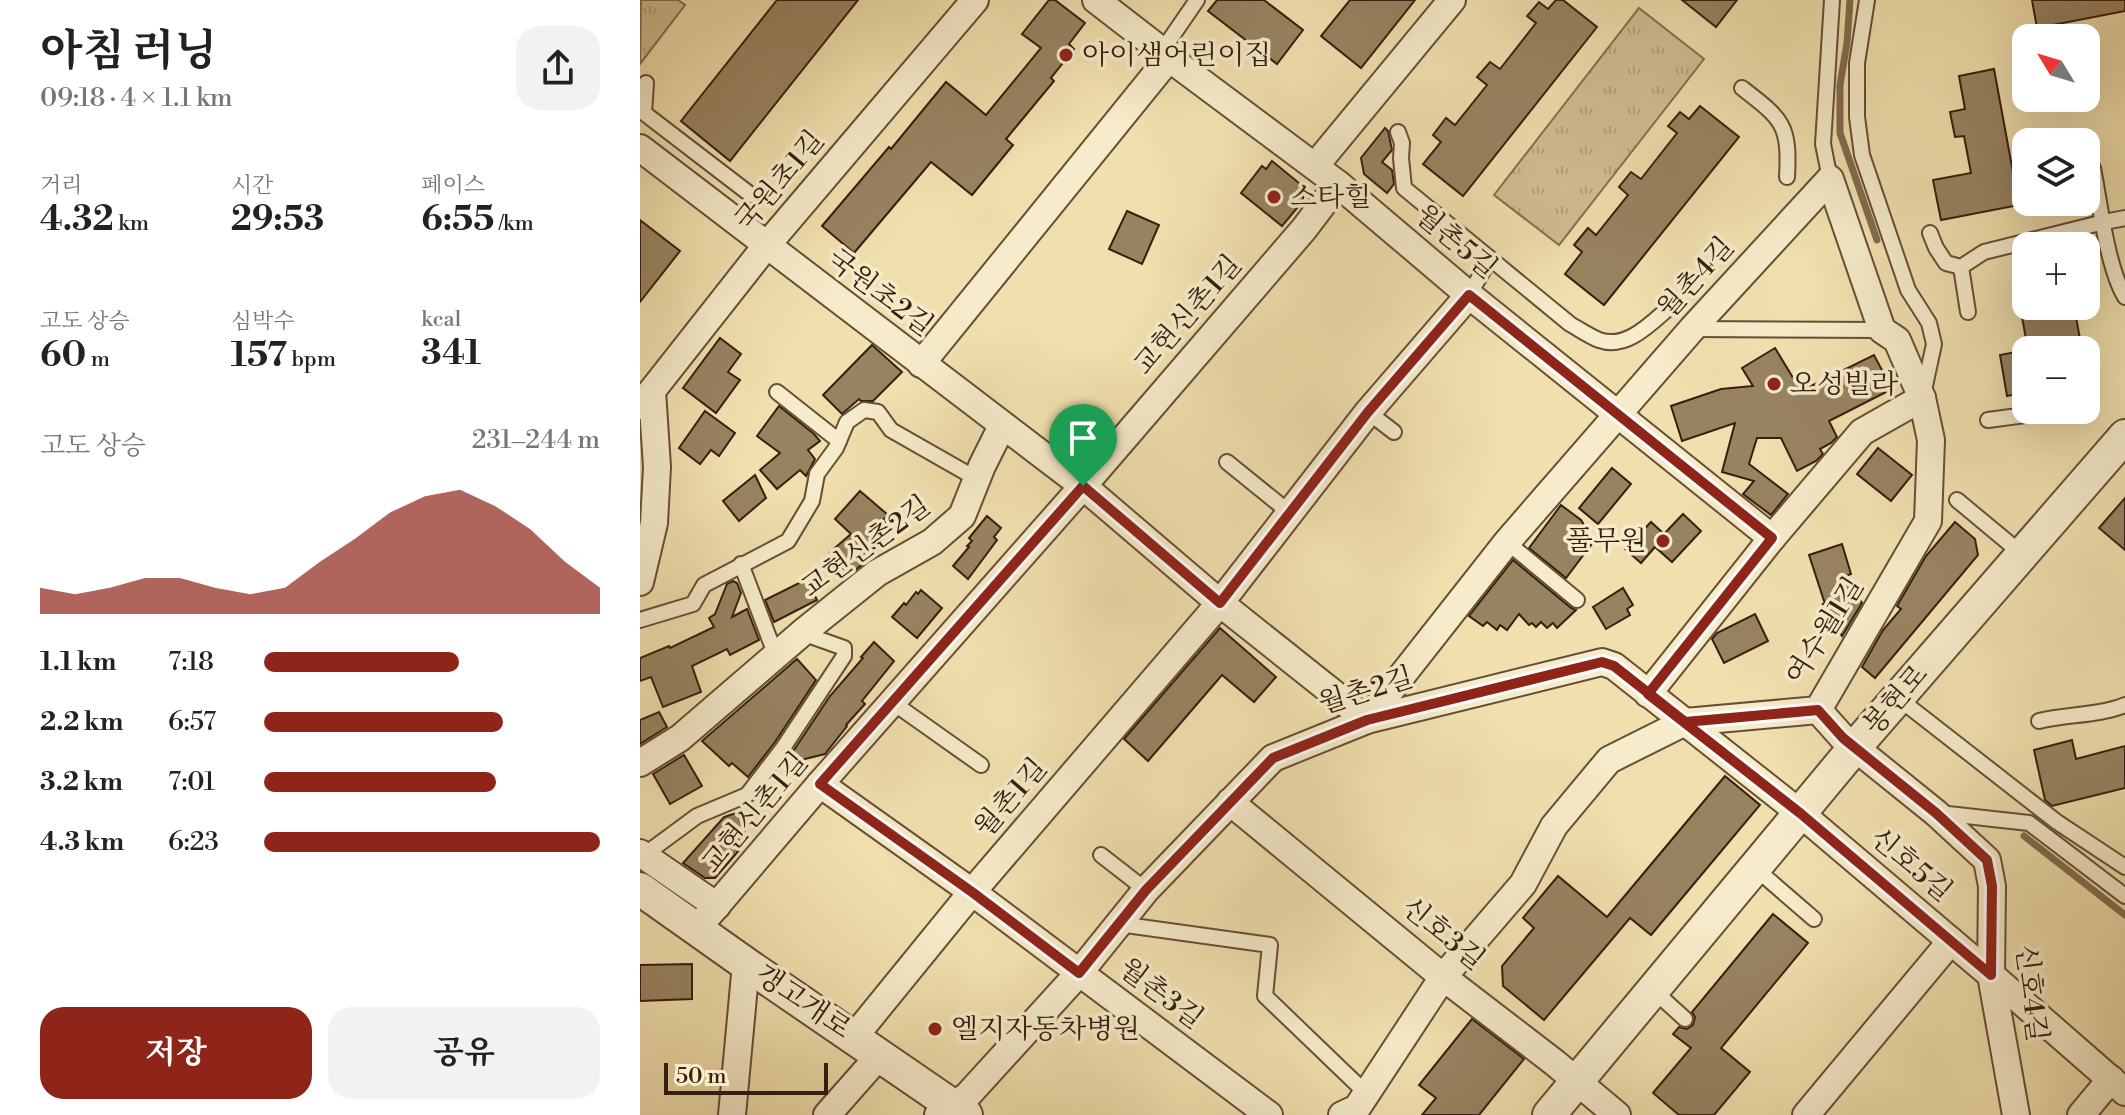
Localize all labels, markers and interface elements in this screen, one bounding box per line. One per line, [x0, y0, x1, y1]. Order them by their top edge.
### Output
text: 아침 러닝 [40, 24, 217, 79]
north arrow [2012, 24, 2100, 112]
map controls [2012, 24, 2100, 424]
button: share [516, 26, 600, 110]
place label: 아이샘어린이집 [1082, 38, 1271, 73]
marker: 아이샘어린이집 [1057, 46, 1075, 64]
text: 09:18 · 4 × 1.1 km [40, 82, 233, 114]
street label: 국원초1길 [728, 124, 832, 238]
button: layers [2012, 128, 2100, 216]
text: 거리 [40, 172, 83, 199]
text: 시간 [231, 172, 273, 199]
text: 페이스 [421, 172, 485, 199]
place label: 스타힐 [1290, 180, 1371, 215]
marker: 스타힐 [1265, 188, 1283, 206]
street label: 월촌5길 [1408, 198, 1504, 286]
text: 4.32 [40, 199, 114, 241]
text: 29:53 [231, 199, 324, 241]
text: 6:55 [421, 199, 494, 241]
text: km [114, 210, 149, 237]
text: /km [494, 210, 534, 237]
street label: 월촌4길 [1650, 230, 1742, 326]
button: + [2012, 232, 2100, 320]
street label: 국원초2길 [820, 242, 940, 344]
street label: 교현신촌1길 [1126, 248, 1250, 382]
text: kcal [421, 306, 461, 333]
text: 고도 상승 [40, 308, 130, 335]
text: 심박수 [231, 308, 294, 335]
text: 341 [421, 333, 481, 375]
text: 60 [40, 335, 86, 377]
text: 157 [231, 335, 287, 377]
button: − [2012, 336, 2100, 424]
text: m [86, 346, 110, 373]
text: bpm [287, 346, 336, 373]
place label: 오성빌라 [1790, 367, 1898, 402]
marker: 오성빌라 [1765, 375, 1783, 393]
pin [1049, 404, 1117, 486]
icon: arrive [1061, 416, 1105, 460]
text: 231–244 m [472, 424, 600, 456]
text: 고도 상승 [40, 430, 146, 462]
street label: 교현신촌2길 [795, 488, 937, 606]
place label: 풀무원 [1566, 524, 1647, 559]
marker: 풀무원 [1654, 532, 1672, 550]
street label: 여수월1길 [1778, 571, 1872, 691]
text: 1.1 km [40, 646, 116, 678]
text: 7:18 [168, 646, 214, 678]
street label: 봉현로 [1856, 658, 1936, 742]
street label: 월촌2길 [1314, 660, 1418, 722]
text: 2.2 km [40, 706, 124, 738]
text: 6:57 [168, 706, 216, 738]
street label: 교현신촌1길 [694, 745, 816, 881]
street label: 월촌1길 [967, 751, 1055, 845]
text: 3.2 km [40, 766, 123, 798]
text: 7:01 [168, 766, 215, 798]
street label: 신호5길 [1863, 821, 1959, 909]
text: 4.3 km [40, 826, 124, 858]
text: 6:23 [168, 826, 219, 858]
street label: 신호3길 [1394, 890, 1492, 978]
street label: 신호4길 [2008, 942, 2054, 1044]
street label: 월촌3길 [1112, 951, 1210, 1037]
street label: 갱고개로 [748, 957, 858, 1047]
button: 저장 [40, 1007, 312, 1099]
button: 공유 [328, 1007, 600, 1099]
place label: 엘지자동차병원 [951, 1012, 1140, 1047]
marker: 엘지자동차병원 [926, 1020, 944, 1038]
scale bar [664, 1059, 828, 1095]
text: 50 m [676, 1063, 727, 1090]

